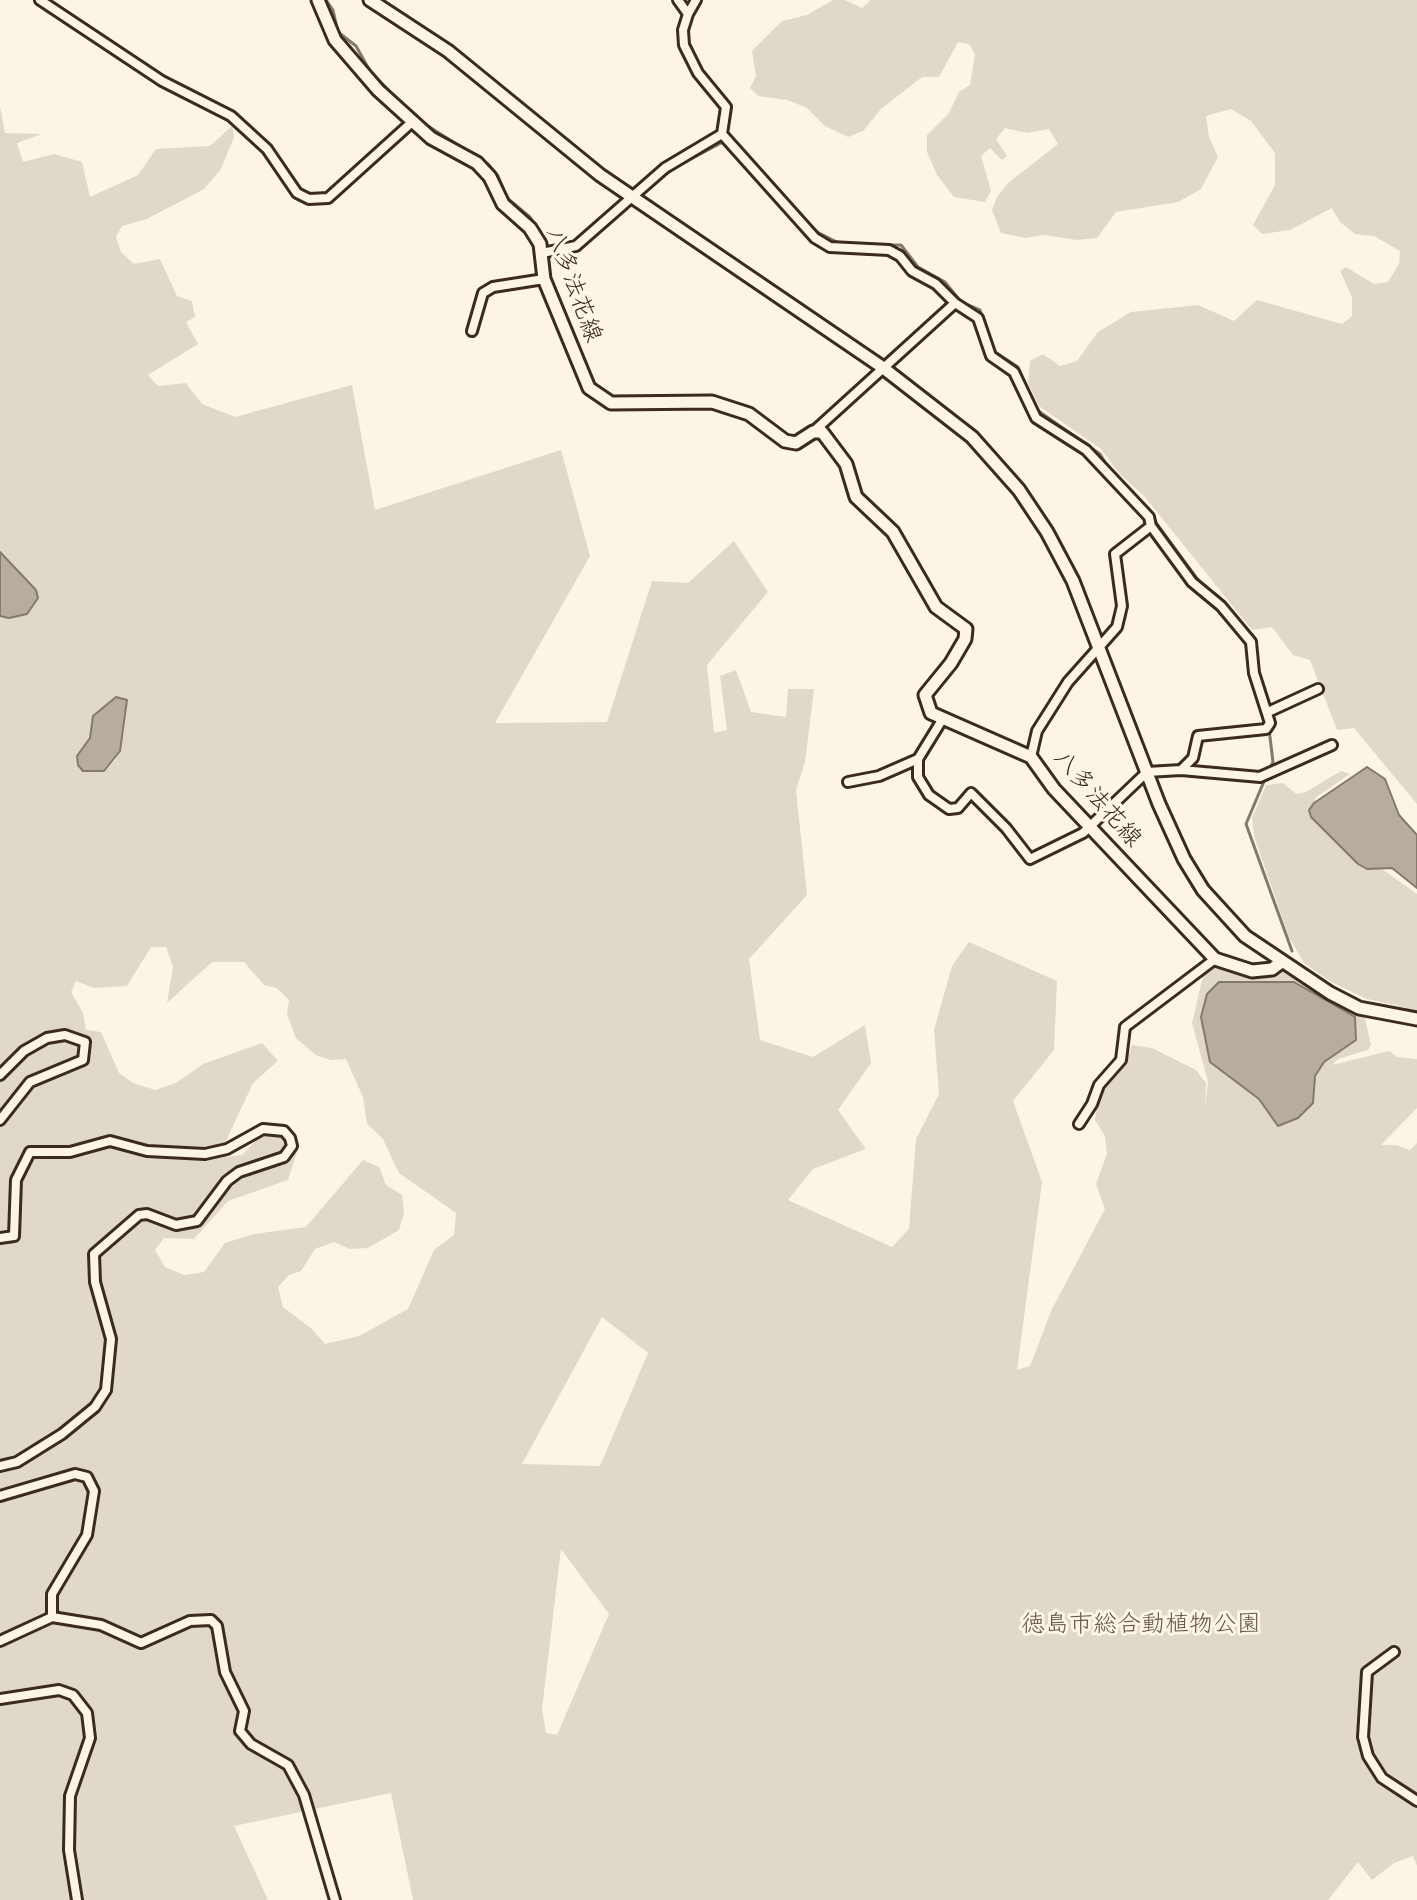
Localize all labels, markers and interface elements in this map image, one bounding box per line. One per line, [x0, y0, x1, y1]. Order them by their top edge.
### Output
street label: 八多法花線 [539, 224, 607, 346]
street label: 八多法花線 [1047, 744, 1147, 854]
park label: 徳島市総合動植物公園 [1021, 1611, 1261, 1639]

